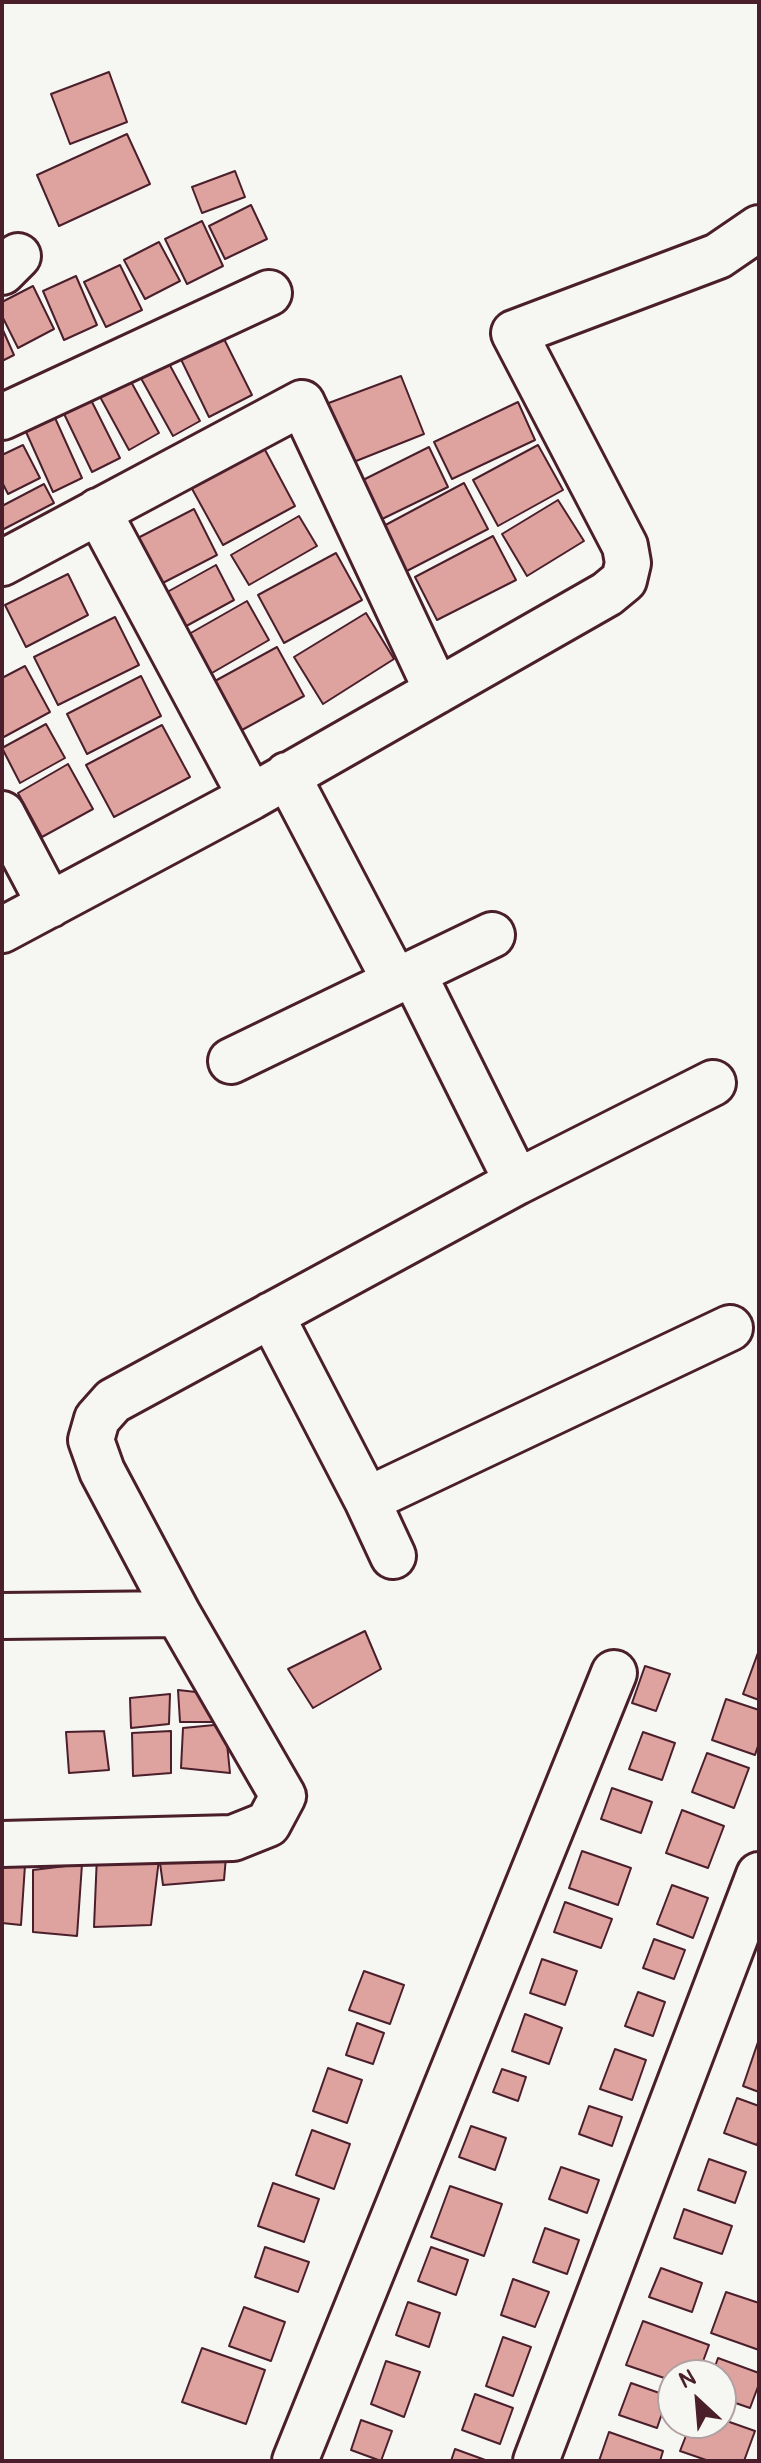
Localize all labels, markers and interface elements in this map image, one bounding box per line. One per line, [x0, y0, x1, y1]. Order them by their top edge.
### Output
north arrow [657, 2359, 737, 2439]
text: N [675, 2363, 700, 2395]

